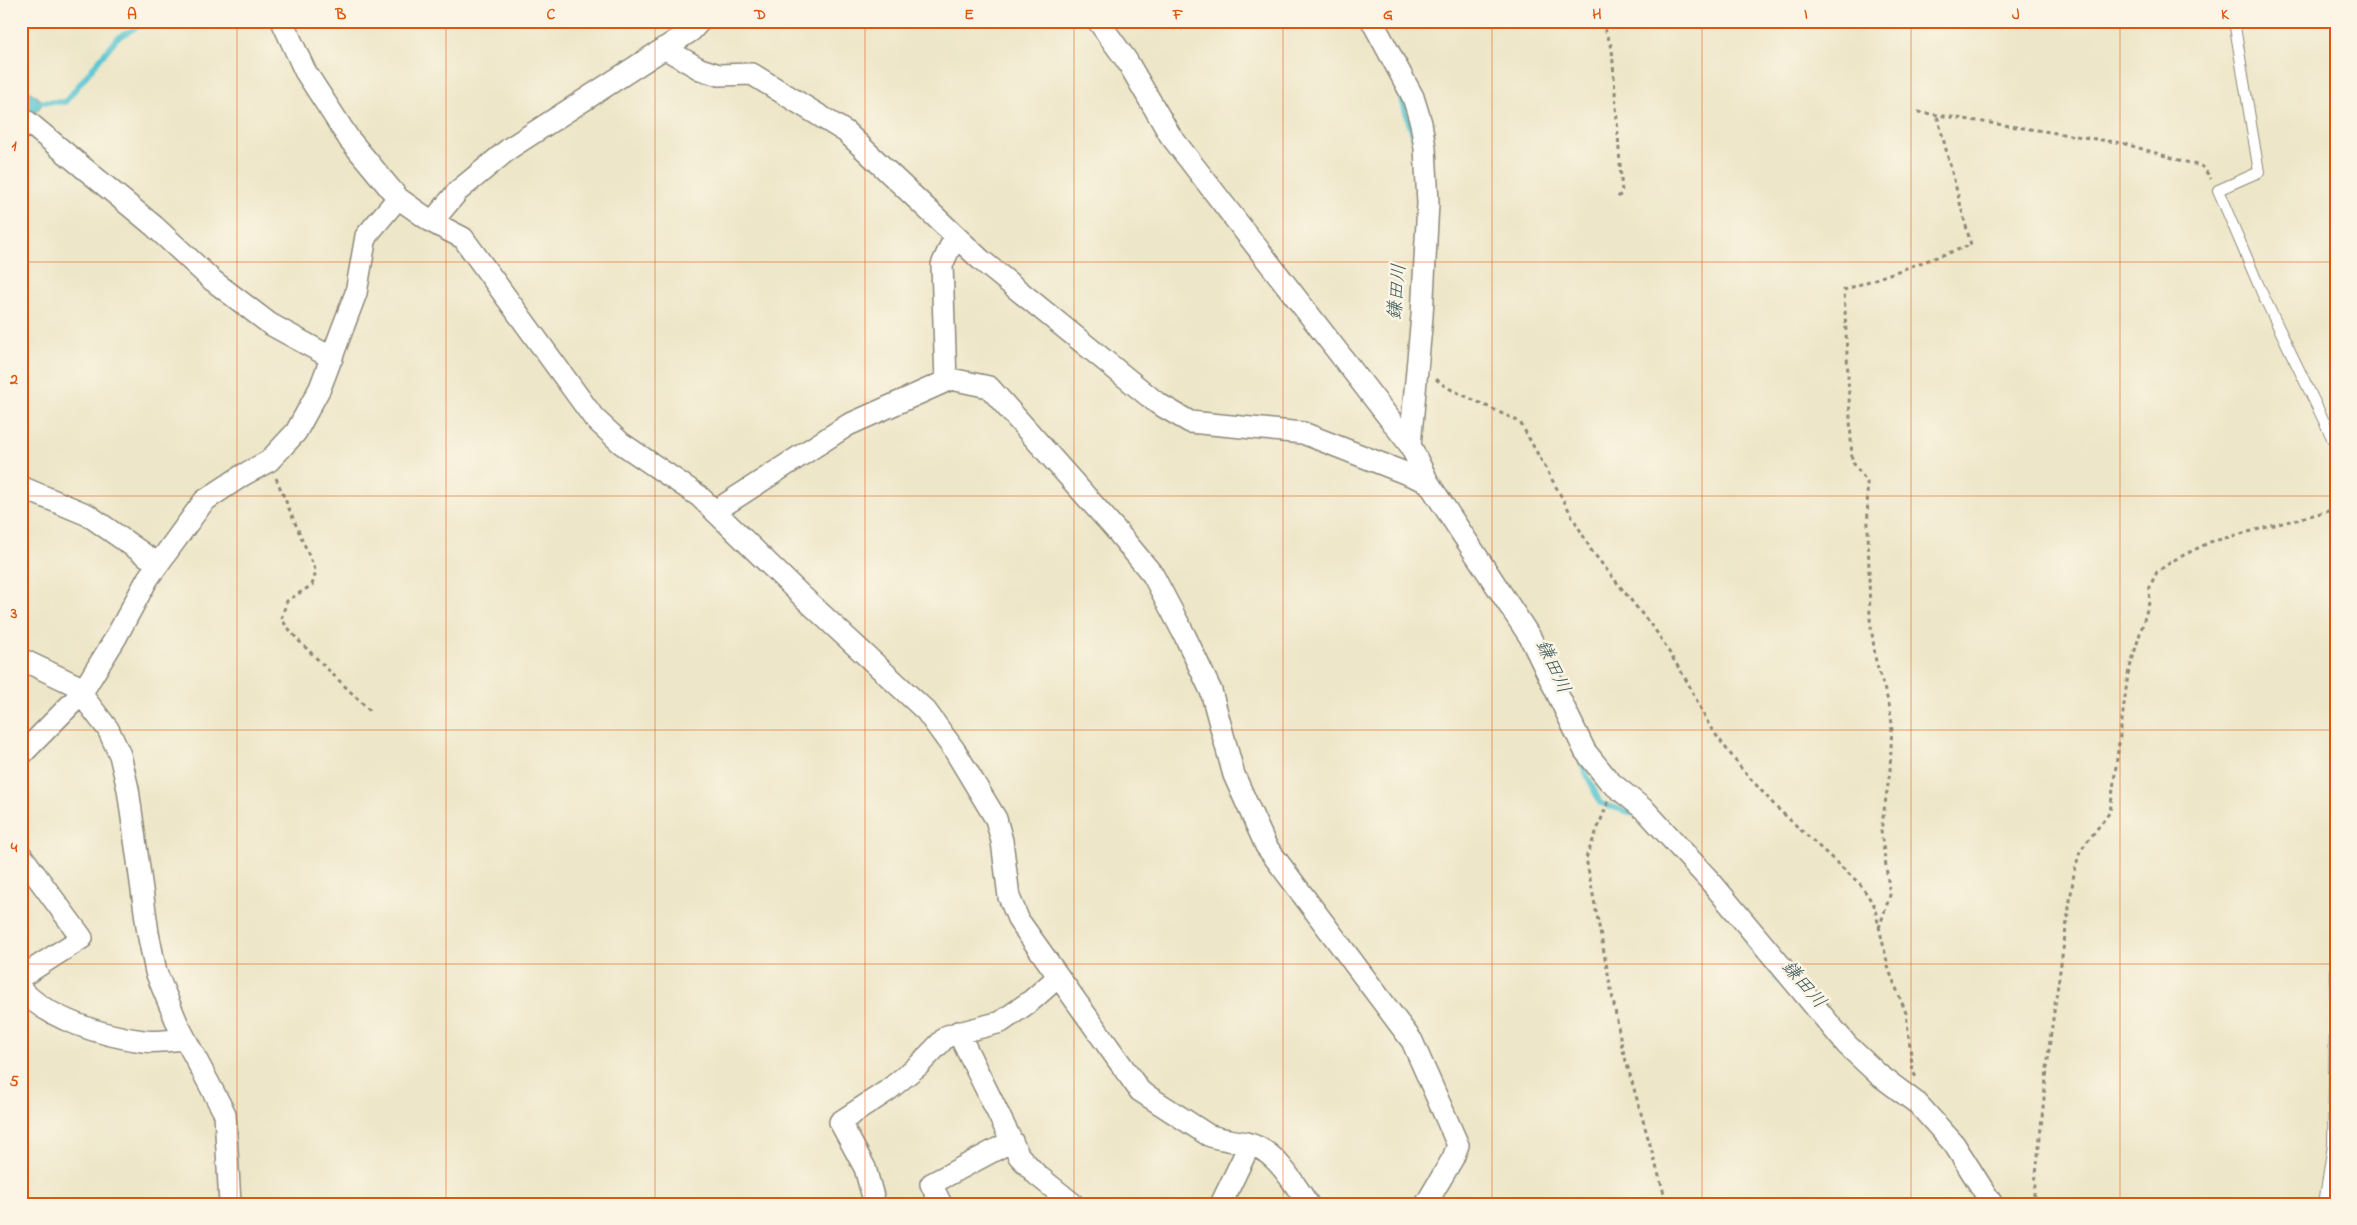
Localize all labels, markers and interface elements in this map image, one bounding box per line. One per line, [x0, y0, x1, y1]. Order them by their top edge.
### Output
text: A [127, 3, 137, 27]
text: B [335, 3, 347, 27]
text: C [547, 3, 556, 27]
text: D [753, 3, 766, 27]
text: E [964, 3, 974, 27]
text: F [1172, 3, 1184, 27]
text: G [1383, 3, 1393, 27]
text: H [1592, 3, 1602, 27]
text: I [1804, 3, 1808, 27]
text: J [2012, 3, 2020, 27]
text: K [2221, 3, 2230, 27]
text: 1 [11, 134, 17, 158]
water label: 鎌田川 [1382, 262, 1414, 322]
text: 2 [9, 368, 18, 392]
text: 3 [10, 602, 18, 626]
water label: 鎌田川 [1528, 635, 1576, 699]
text: 4 [10, 836, 18, 860]
water label: 鎌田川 [1774, 955, 1832, 1015]
text: 5 [9, 1070, 19, 1094]

